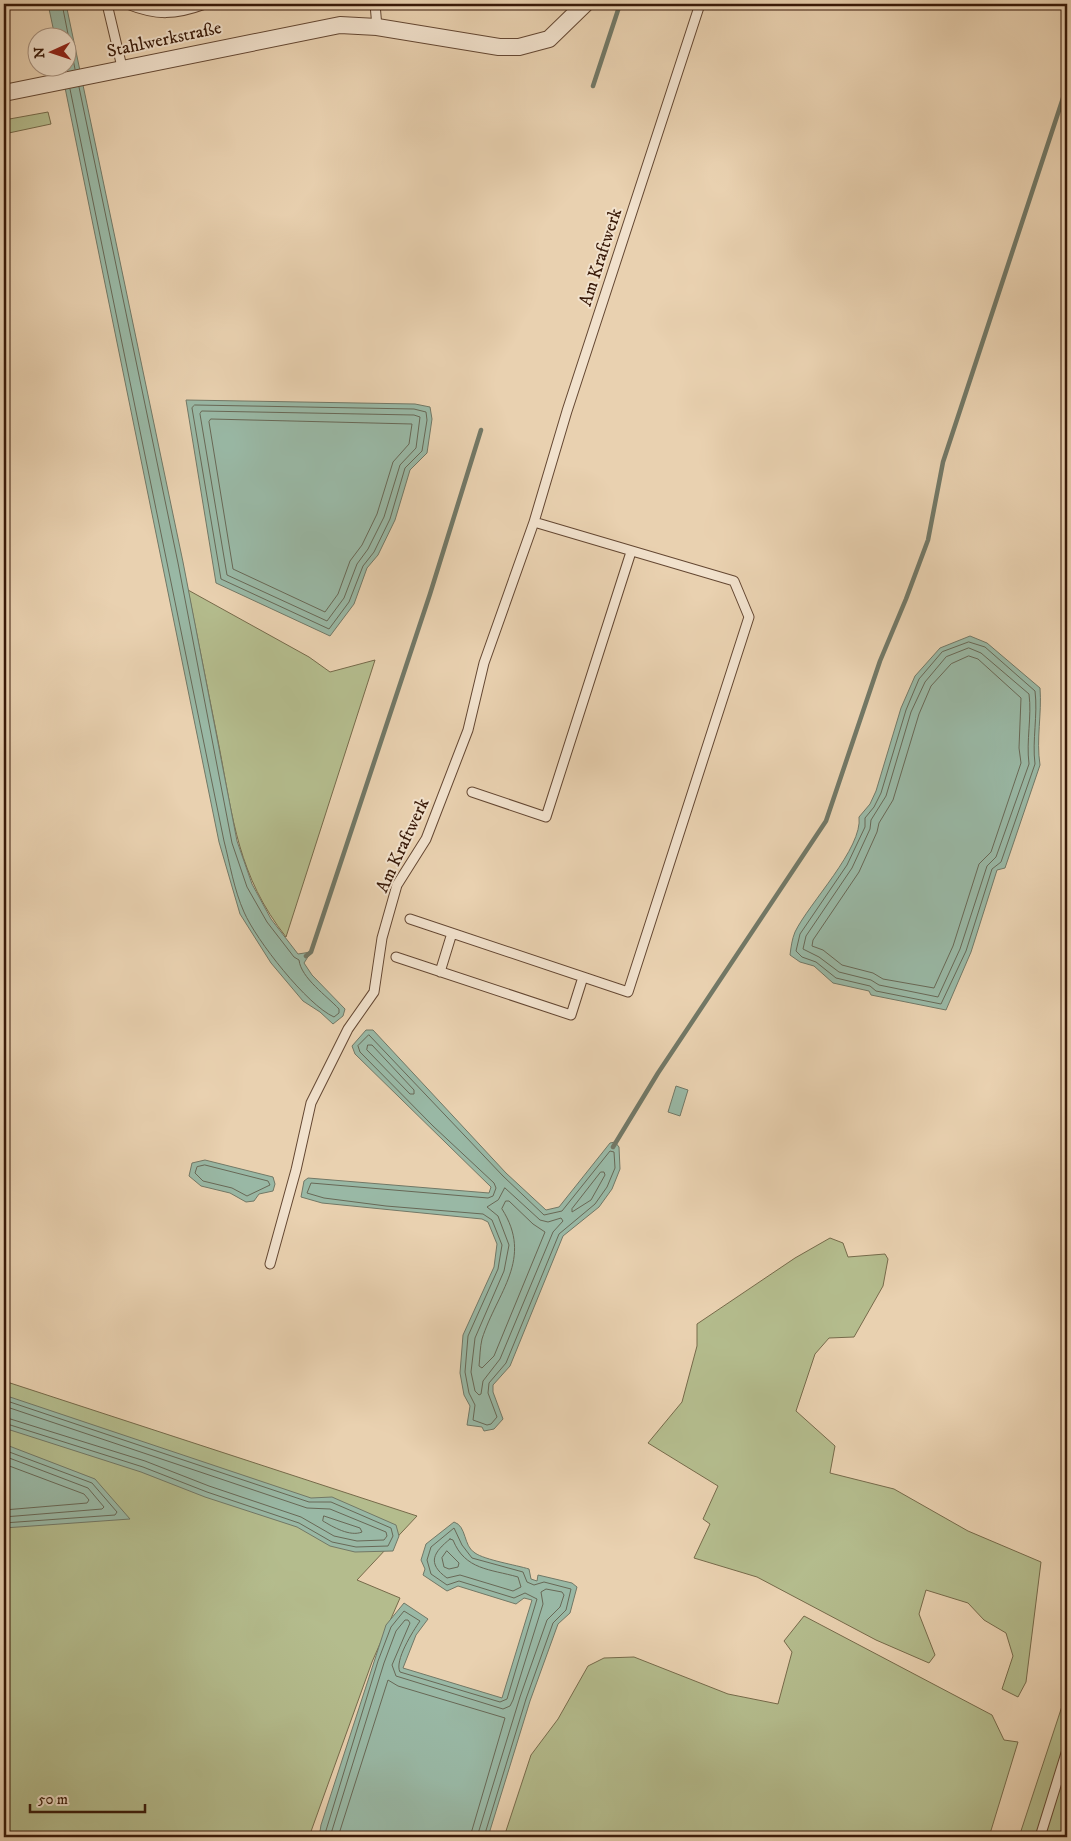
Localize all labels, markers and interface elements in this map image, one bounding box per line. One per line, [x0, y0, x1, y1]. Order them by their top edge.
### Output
street label: Stahlwerkstraße [105, 17, 223, 63]
north arrow [28, 28, 78, 78]
text: N [31, 46, 49, 59]
street label: Am Kraftwerk [575, 205, 627, 309]
street label: Am Kraftwerk [371, 795, 434, 896]
scale bar [30, 1781, 145, 1813]
text: 50 m [38, 1790, 68, 1809]

